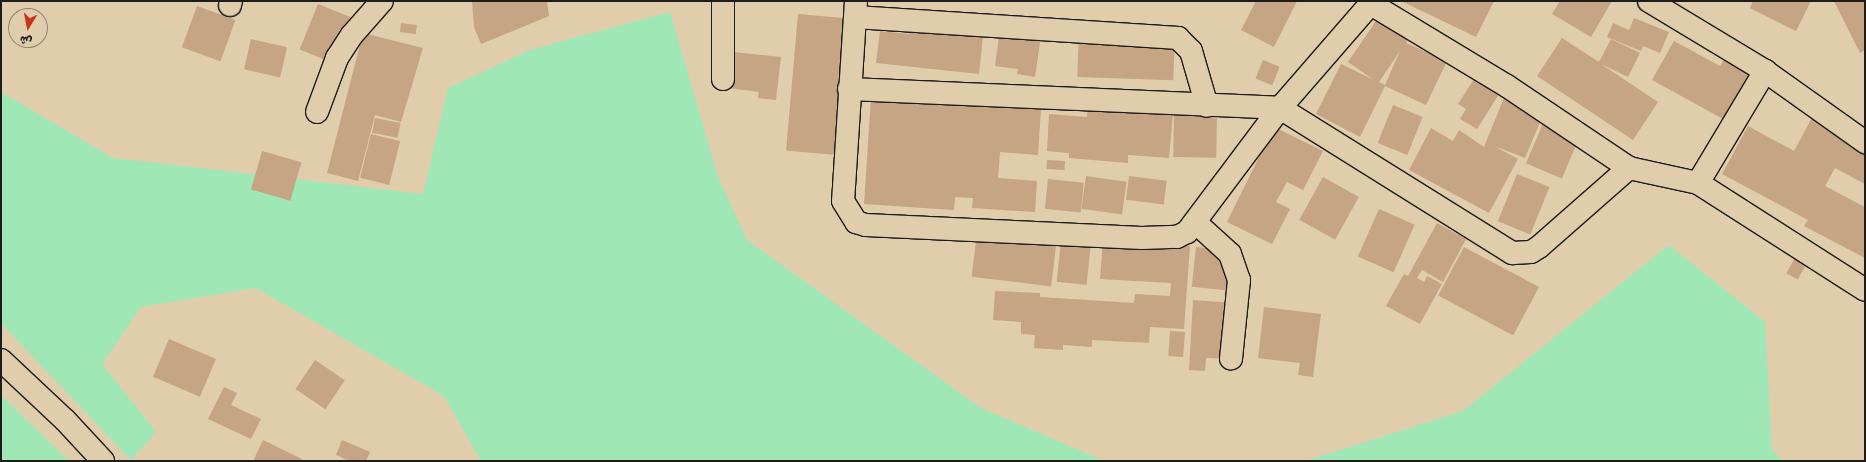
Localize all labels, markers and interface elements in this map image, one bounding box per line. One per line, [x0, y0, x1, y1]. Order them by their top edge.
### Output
north arrow [8, 8, 48, 48]
text: ش [19, 30, 33, 48]

